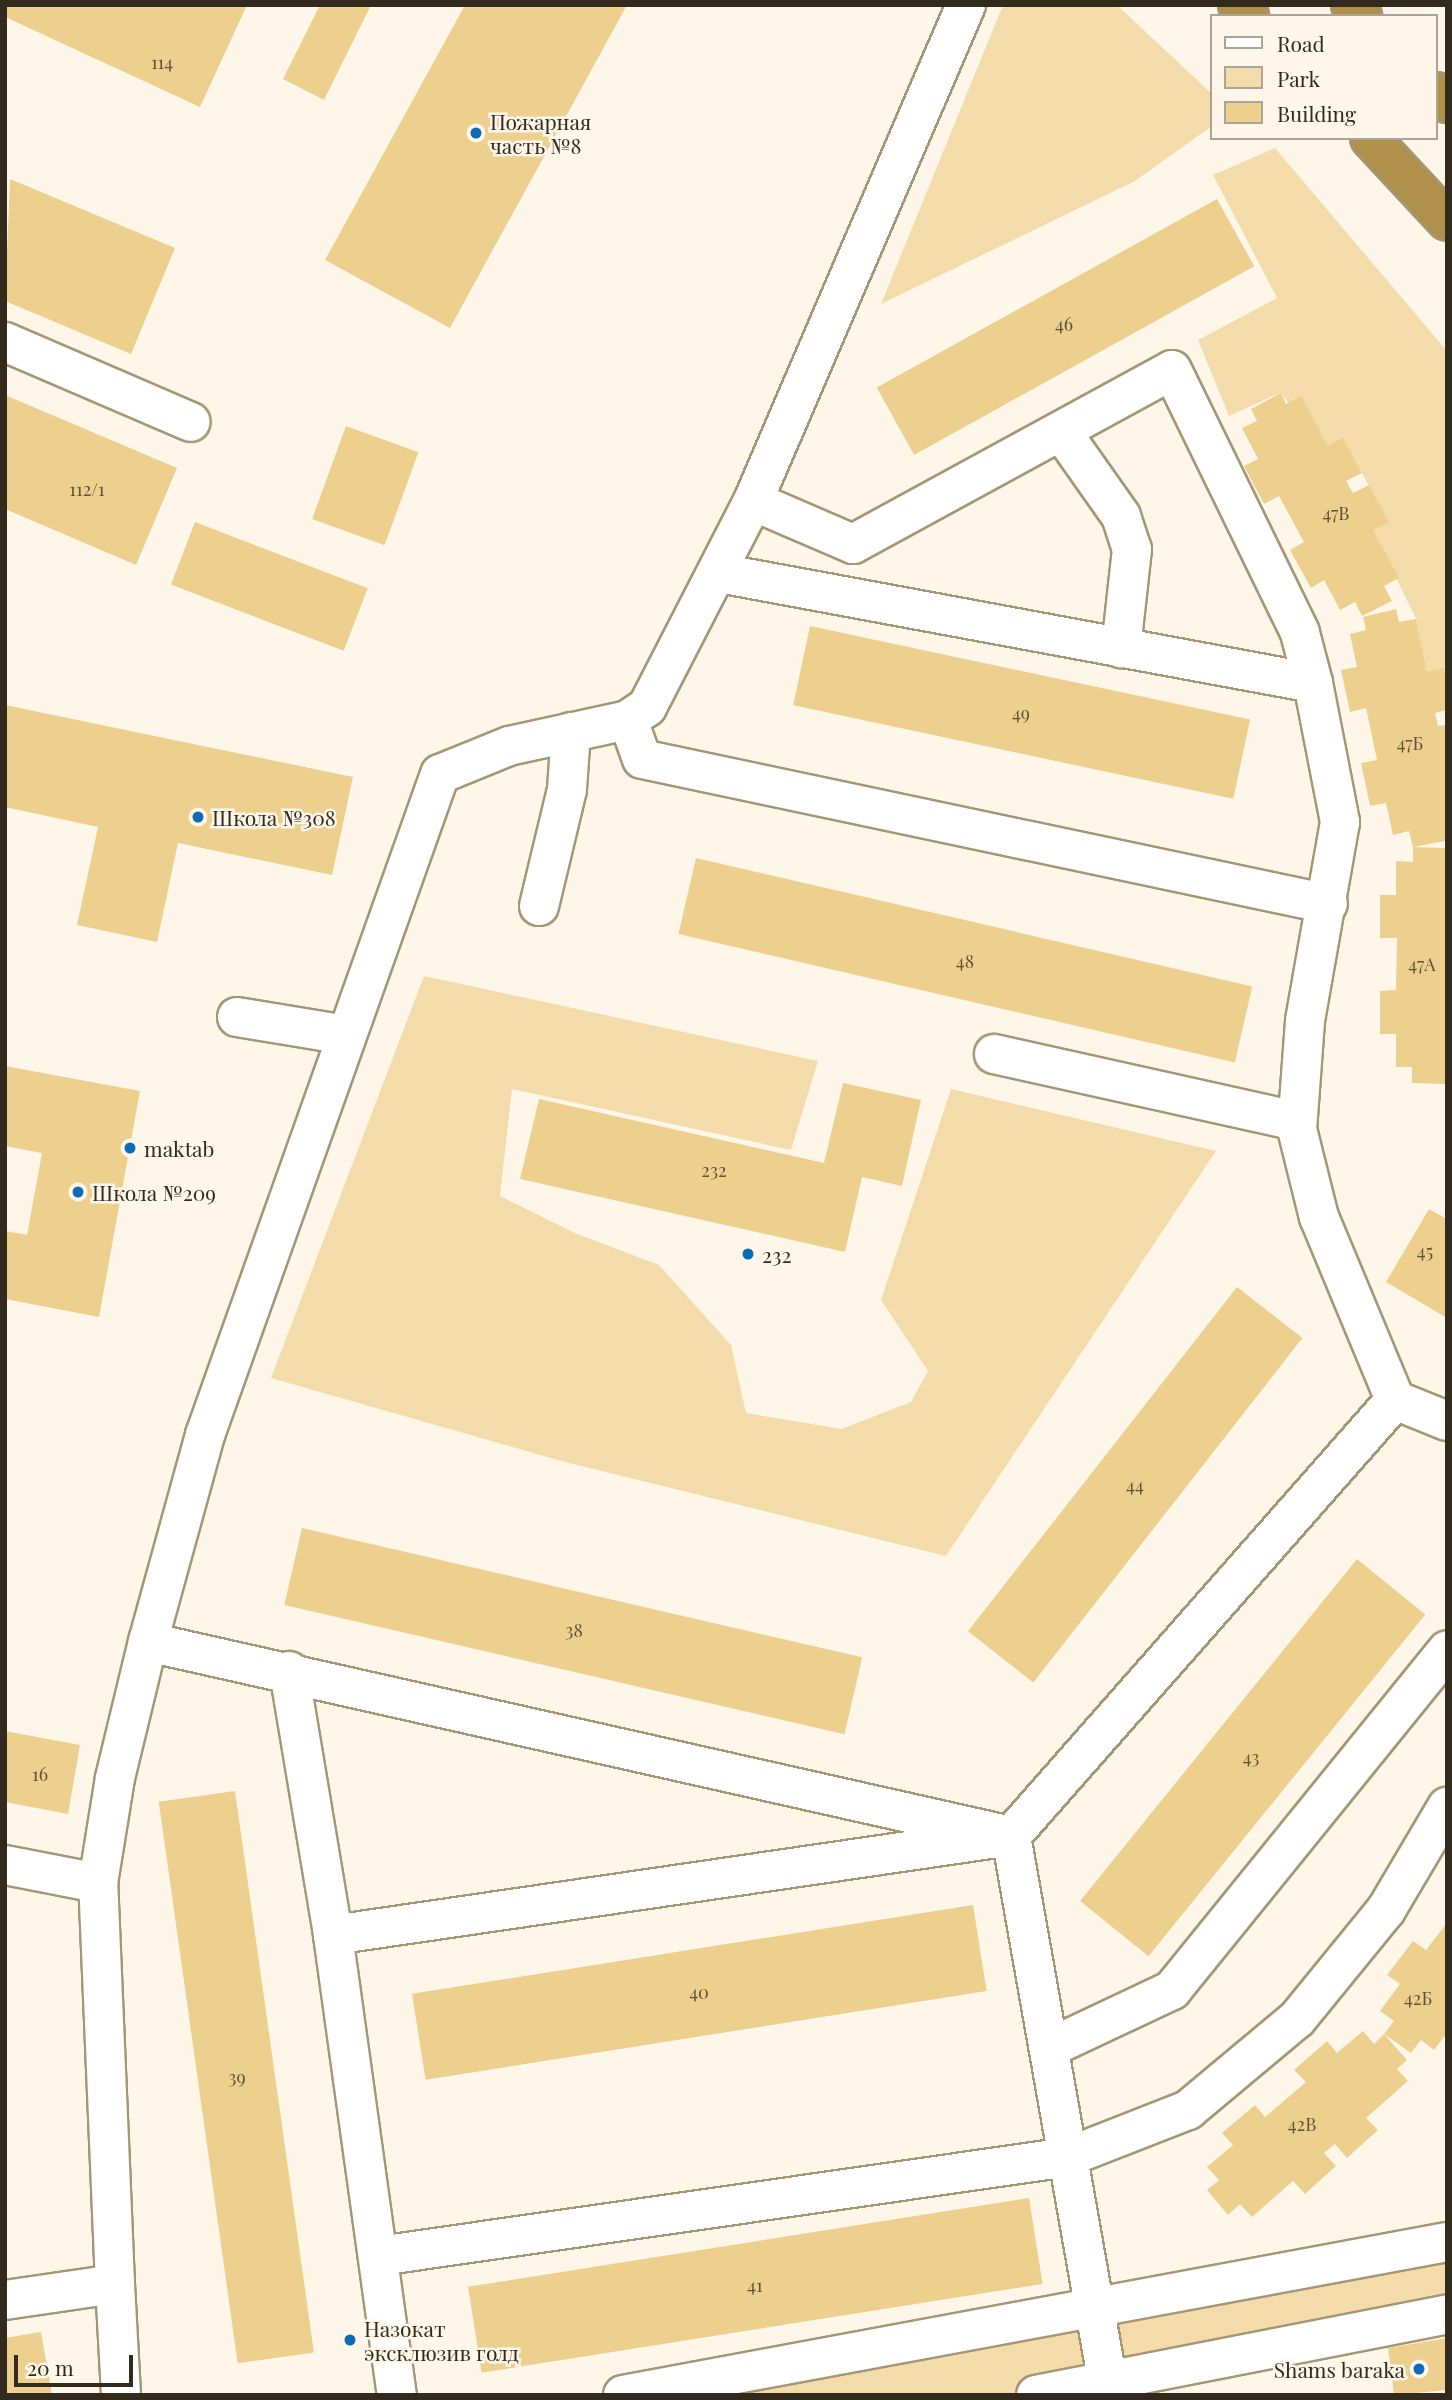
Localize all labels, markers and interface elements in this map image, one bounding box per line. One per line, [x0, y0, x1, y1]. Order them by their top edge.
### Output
legend [1210, 14, 1438, 140]
text: Road [1277, 29, 1325, 57]
house number: 114 [151, 51, 173, 73]
text: Park [1277, 64, 1320, 92]
text: Building [1277, 99, 1356, 127]
place label: Пожарная часть №8 [490, 108, 591, 158]
marker: Пожарная часть №8 [468, 125, 484, 141]
house number: 46 [1055, 313, 1073, 335]
house number: 112/1 [69, 478, 105, 500]
house number: 47В [1322, 502, 1350, 524]
house number: 49 [1012, 702, 1030, 724]
house number: 47Б [1397, 732, 1423, 754]
place label: Школа №308 [212, 804, 336, 830]
marker: Школа №308 [190, 809, 206, 825]
house number: 48 [956, 950, 974, 972]
house number: 47А [1408, 953, 1436, 975]
place label: maktab [144, 1135, 214, 1161]
marker: maktab [122, 1140, 138, 1156]
house number: 232 [701, 1159, 727, 1181]
place label: Школа №209 [92, 1179, 216, 1205]
marker: Школа №209 [70, 1184, 86, 1200]
house number: 45 [1417, 1240, 1433, 1262]
place label: 232 [762, 1241, 792, 1267]
marker: 232 [740, 1246, 756, 1262]
house number: 44 [1126, 1474, 1144, 1496]
house number: 38 [565, 1619, 583, 1641]
house number: 43 [1243, 1746, 1259, 1768]
house number: 16 [32, 1763, 48, 1785]
house number: 40 [689, 1981, 709, 2003]
house number: 42Б [1404, 1987, 1432, 2009]
house number: 39 [228, 2066, 246, 2088]
house number: 42В [1288, 2113, 1316, 2135]
house number: 41 [747, 2274, 763, 2296]
place label: Назокат эксклюзив голд [364, 2315, 519, 2365]
marker: Назокат эксклюзив голд [342, 2332, 358, 2348]
scale bar [18, 2340, 136, 2384]
text: 20 m [27, 2353, 74, 2381]
place label: Shams baraka [1274, 2356, 1405, 2382]
marker: Shams baraka [1411, 2361, 1427, 2377]

